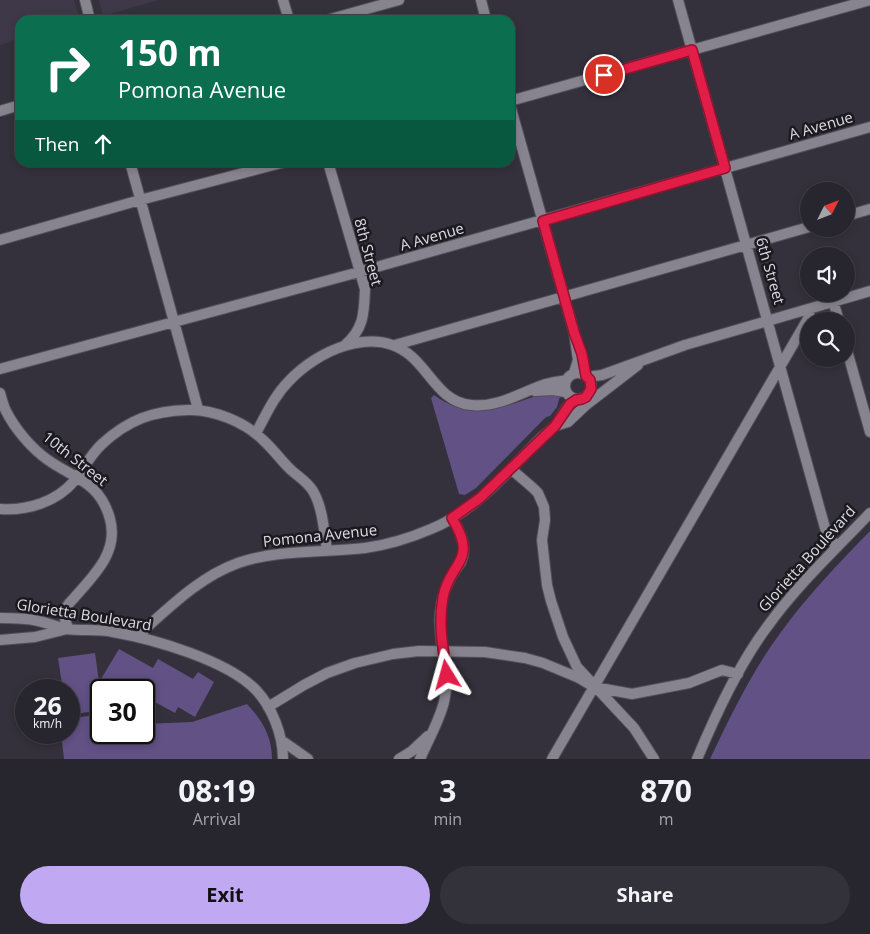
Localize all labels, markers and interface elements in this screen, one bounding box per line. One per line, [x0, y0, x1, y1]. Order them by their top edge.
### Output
text: 150 m [118, 29, 222, 76]
icon: right [35, 35, 100, 100]
pin [583, 54, 625, 96]
icon: arrive [590, 61, 618, 89]
text: Pomona Avenue [118, 74, 286, 104]
street label: A Avenue [786, 106, 855, 144]
icon: ahead [89, 130, 117, 158]
text: Then [35, 131, 79, 157]
north arrow [800, 182, 855, 238]
map controls [800, 182, 855, 367]
street label: 8th Street [350, 216, 388, 288]
street label: A Avenue [397, 217, 466, 255]
street label: 6th Street [752, 235, 790, 307]
button: sound [800, 247, 855, 302]
button: search [800, 312, 855, 367]
street label: 10th Street [39, 426, 112, 490]
street label: Glorietta Boulevard [753, 501, 859, 616]
street label: Pomona Avenue [262, 519, 378, 551]
street label: Glorietta Boulevard [15, 593, 153, 635]
position arrow [420, 648, 472, 700]
speed limit sign: 30 [90, 679, 155, 744]
text: 26 [33, 688, 62, 722]
text: km/h [33, 715, 62, 732]
text: 08:19 [178, 770, 255, 811]
text: 3 [439, 770, 456, 811]
text: 870 [640, 770, 692, 811]
text: Arrival [193, 808, 241, 830]
text: min [434, 808, 462, 830]
text: m [659, 808, 674, 830]
button: Exit [20, 866, 430, 924]
button: Share [440, 866, 850, 924]

